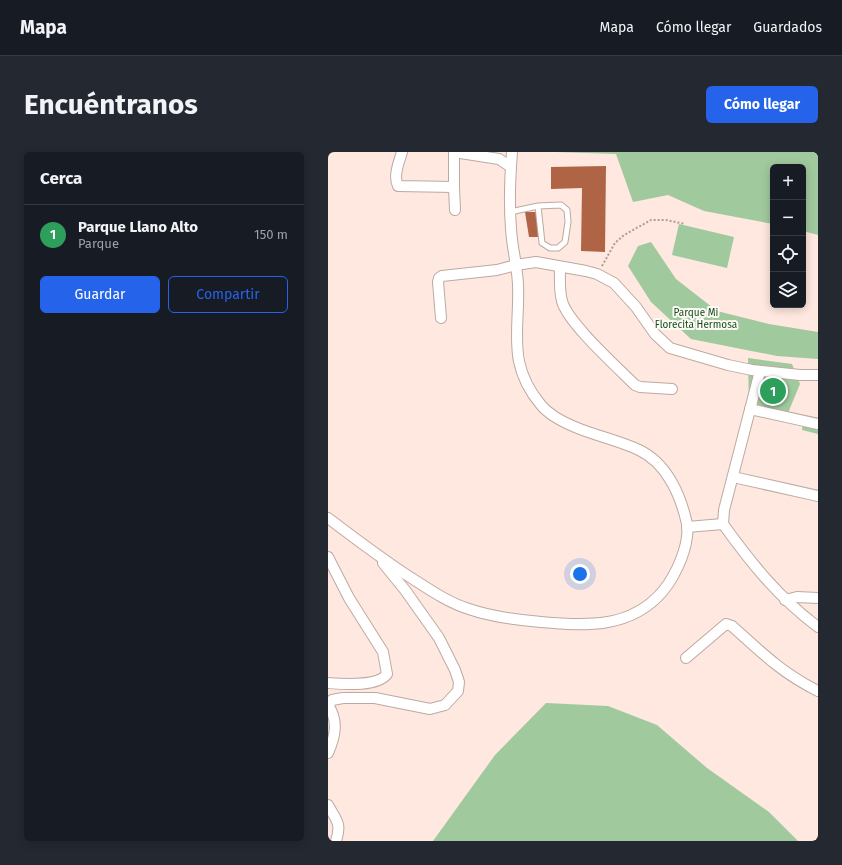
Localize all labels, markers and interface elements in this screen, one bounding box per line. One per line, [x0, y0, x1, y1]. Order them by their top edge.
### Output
text: Mapa [20, 16, 67, 39]
text: Mapa [600, 19, 634, 36]
text: Cómo llegar [656, 19, 731, 36]
text: Guardados [753, 19, 822, 36]
button: Cómo llegar [706, 86, 818, 123]
text: Encuéntranos [24, 88, 198, 121]
map controls [770, 164, 806, 308]
button: + [770, 164, 806, 200]
text: Cerca [40, 168, 82, 189]
button: − [770, 200, 806, 236]
text: Parque Llano Alto [78, 218, 198, 236]
text: 1 [50, 227, 56, 242]
text: 150 m [254, 227, 288, 242]
text: Parque [78, 236, 119, 251]
button: locate [770, 236, 806, 272]
button: layers [770, 272, 806, 308]
button: Guardar [40, 276, 160, 313]
button: Compartir [168, 276, 288, 313]
park label: Parque Mi Florecita Hermosa [655, 307, 737, 331]
pin: 1 [760, 376, 786, 406]
your location [570, 564, 590, 584]

